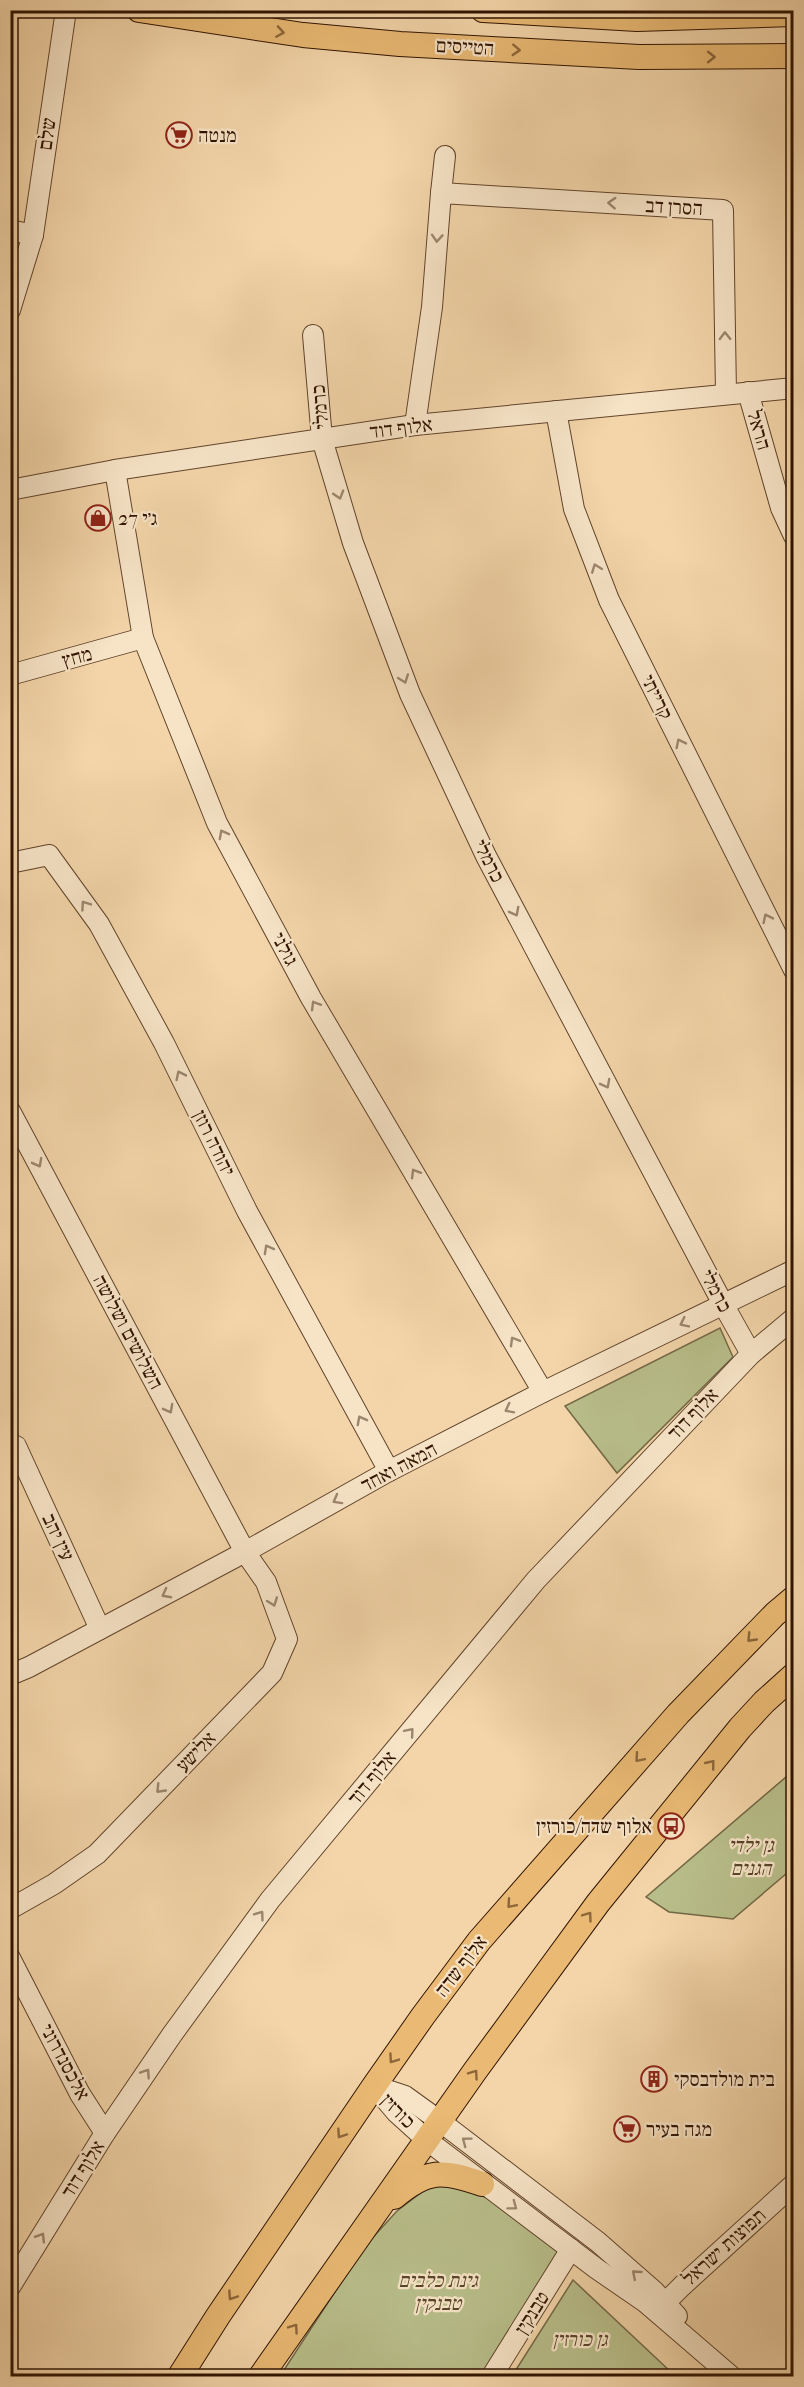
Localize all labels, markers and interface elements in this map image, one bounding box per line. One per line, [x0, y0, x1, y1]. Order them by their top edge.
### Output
one-way arrow [275, 25, 284, 37]
street label: הטייסים [435, 34, 495, 60]
one-way arrow [512, 44, 521, 57]
one-way arrow [706, 51, 715, 63]
street label: שלם [33, 116, 61, 152]
supermarket icon: מנטה [164, 120, 194, 150]
place label: מנטה [198, 124, 237, 147]
street label: הסרן דב [645, 194, 703, 220]
one-way arrow [607, 197, 616, 210]
one-way arrow [431, 233, 444, 242]
one-way arrow [719, 331, 731, 340]
street label: כרמלי [307, 384, 333, 430]
street label: הראל [742, 407, 776, 453]
street label: אלוף דוד [368, 413, 434, 443]
one-way arrow [332, 489, 344, 500]
shop icon: ג׳י 27 [83, 503, 113, 533]
place label: ג׳י 27 [118, 507, 158, 530]
one-way arrow [591, 563, 603, 574]
street label: מחץ [59, 642, 95, 672]
street label: קרייתי [636, 671, 678, 723]
one-way arrow [397, 673, 409, 684]
one-way arrow [676, 739, 688, 750]
one-way arrow [219, 830, 230, 840]
street label: כרמלי [469, 836, 509, 886]
one-way arrow [81, 900, 92, 911]
one-way arrow [508, 905, 519, 916]
one-way arrow [763, 913, 775, 924]
street label: גולני [267, 929, 303, 970]
one-way arrow [311, 1001, 323, 1011]
one-way arrow [175, 1070, 187, 1081]
one-way arrow [598, 1078, 610, 1089]
street label: יהודה רוזן [188, 1106, 240, 1180]
one-way arrow [31, 1157, 42, 1167]
one-way arrow [411, 1169, 423, 1179]
one-way arrow [264, 1244, 275, 1255]
street label: כרמלי [695, 1266, 737, 1316]
street label: השלושים ושלושה [88, 1271, 168, 1393]
one-way arrow [680, 1316, 691, 1328]
one-way arrow [509, 1337, 521, 1347]
street label: אלוף דוד [663, 1383, 723, 1445]
one-way arrow [505, 1402, 516, 1413]
one-way arrow [162, 1403, 173, 1414]
one-way arrow [357, 1416, 368, 1426]
street label: המאה ואחד [357, 1437, 441, 1497]
one-way arrow [333, 1493, 343, 1504]
street label: עין יהב [37, 1510, 79, 1564]
one-way arrow [162, 1587, 172, 1598]
one-way arrow [266, 1597, 279, 1607]
one-way arrow [748, 1631, 759, 1642]
street label: אלישע [171, 1727, 221, 1777]
one-way arrow [403, 1728, 414, 1739]
street label: אלוף דוד [343, 1746, 401, 1810]
one-way arrow [635, 1751, 646, 1762]
one-way arrow [704, 1760, 715, 1771]
one-way arrow [156, 1782, 167, 1792]
bus stop icon: אלוף שדה/כורזין [656, 1811, 686, 1841]
place label: אלוף שדה/כורזין [536, 1815, 652, 1838]
park label: גן ילדי הגנים [728, 1834, 775, 1880]
one-way arrow [507, 1898, 518, 1908]
one-way arrow [253, 1910, 264, 1921]
one-way arrow [581, 1911, 592, 1922]
street label: אלוף שדה [430, 1931, 492, 2001]
street label: אלכסנדרוני [35, 2020, 95, 2104]
one-way arrow [389, 2053, 400, 2064]
building icon: בית מולדבסקי [639, 2064, 669, 2094]
one-way arrow [139, 2068, 150, 2079]
place label: בית מולדבסקי [674, 2068, 775, 2091]
one-way arrow [467, 2069, 478, 2080]
street label: כורזין [376, 2089, 420, 2133]
supermarket icon: מגה בעיר [612, 2114, 642, 2144]
place label: מגה בעיר [646, 2118, 712, 2141]
one-way arrow [338, 2128, 349, 2139]
street label: אלוף דוד [57, 2136, 109, 2202]
one-way arrow [461, 2137, 472, 2148]
one-way arrow [507, 2199, 518, 2210]
street label: תפוצות ישראל [677, 2203, 771, 2291]
one-way arrow [34, 2233, 46, 2243]
park label: גינת כלבים טבנקין [398, 2269, 479, 2315]
one-way arrow [632, 2270, 642, 2281]
street label: טבנקין [510, 2287, 554, 2339]
one-way arrow [228, 2289, 239, 2300]
one-way arrow [287, 2324, 298, 2335]
park label: גן כורזין [552, 2328, 609, 2351]

